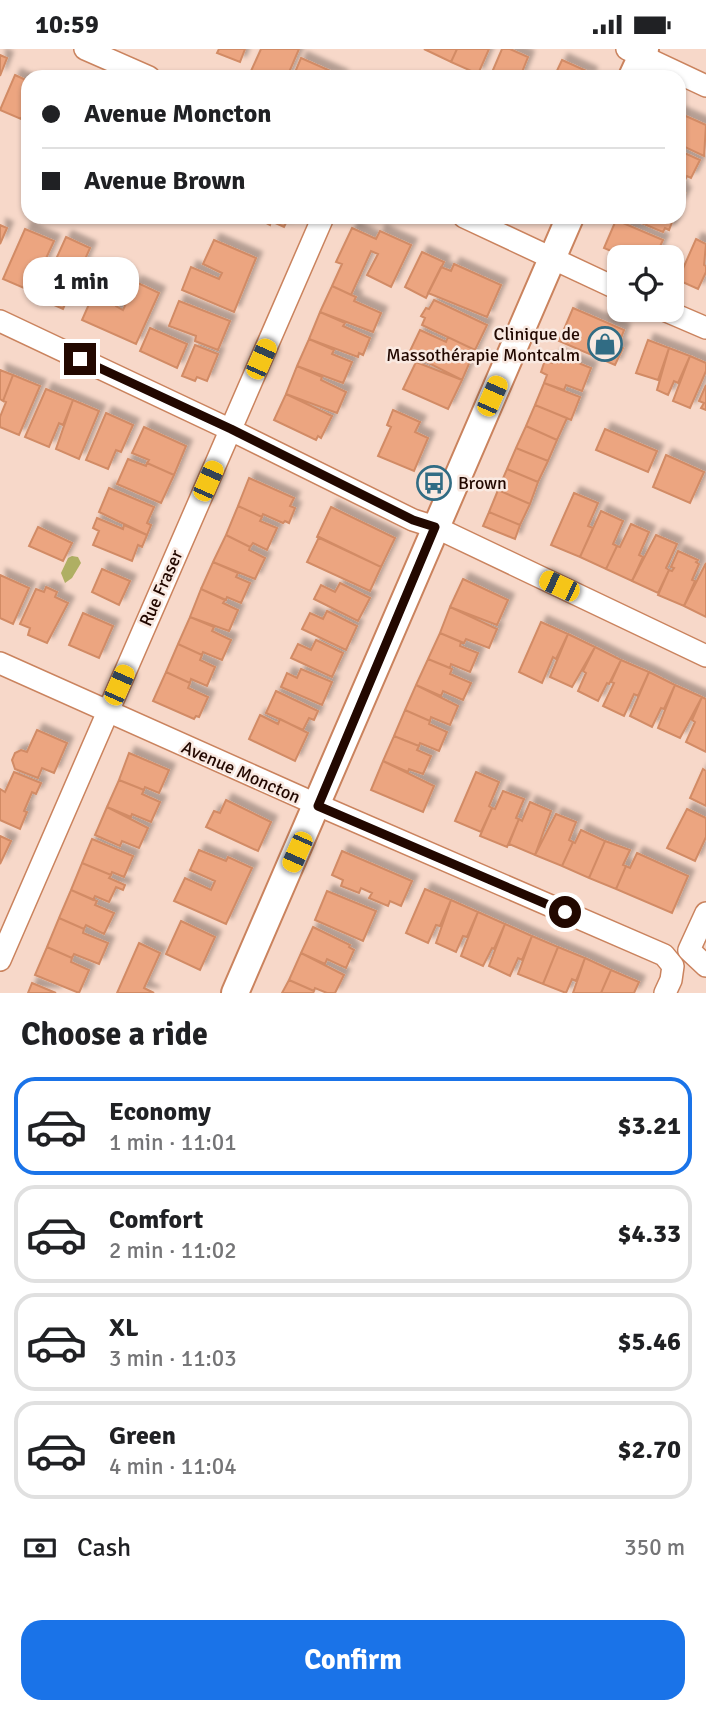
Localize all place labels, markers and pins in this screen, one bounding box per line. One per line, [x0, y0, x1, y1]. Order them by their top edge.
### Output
place label: Clinique de Massothérapie Montcalm [386, 323, 580, 366]
shop icon: Clinique de Massothérapie Montcalm [586, 325, 624, 363]
bus stop icon: Brown [415, 464, 453, 502]
place label: Brown [458, 472, 507, 494]

